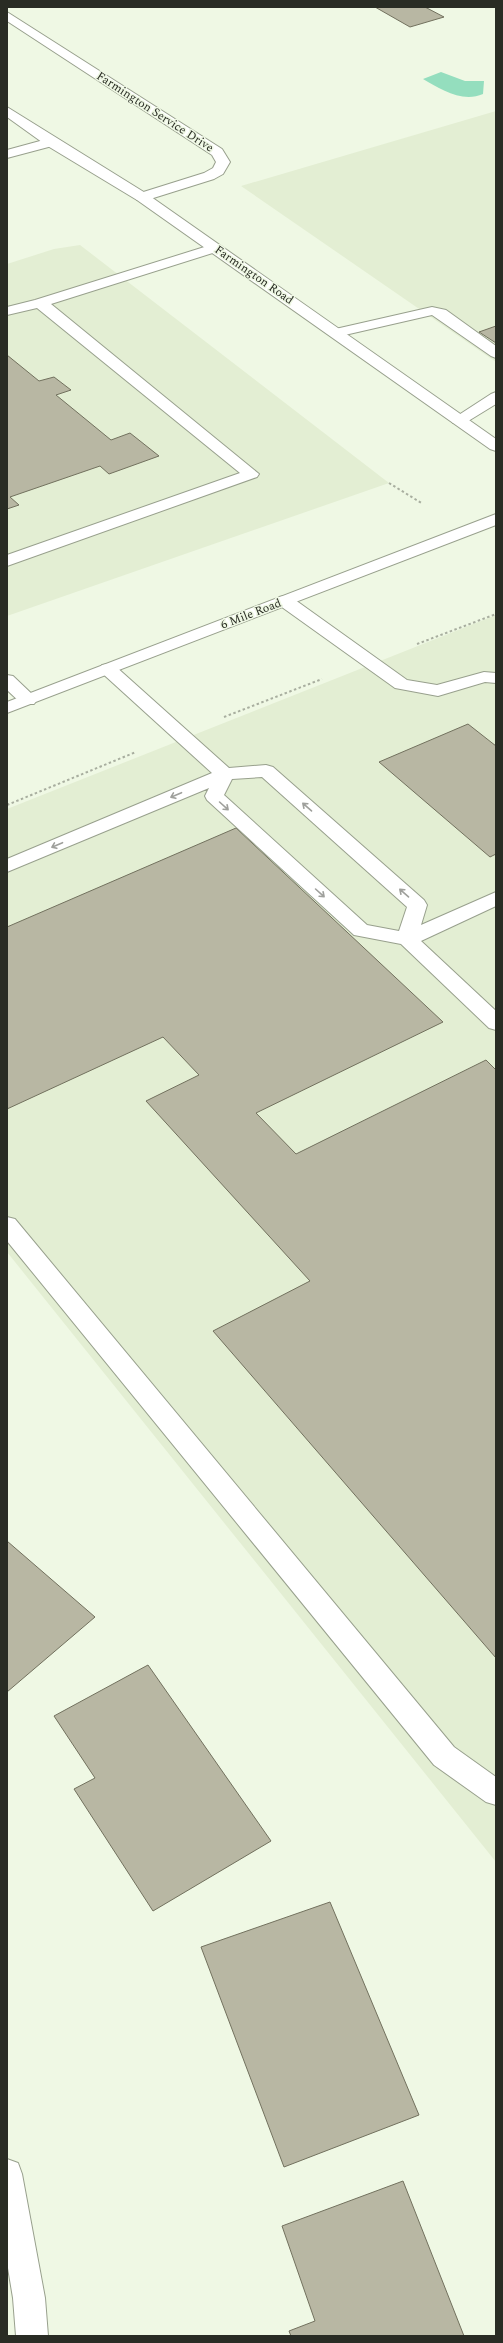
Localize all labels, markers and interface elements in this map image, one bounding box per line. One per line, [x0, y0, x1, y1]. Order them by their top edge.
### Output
street label: Farmington Service Drive [93, 67, 218, 157]
street label: Farmington Road [210, 241, 298, 310]
street label: 6 Mile Road [218, 594, 284, 634]
one-way arrow [171, 791, 183, 799]
one-way arrow [219, 801, 229, 810]
one-way arrow [301, 803, 312, 812]
one-way arrow [51, 842, 63, 850]
one-way arrow [315, 888, 325, 897]
one-way arrow [399, 889, 409, 898]

